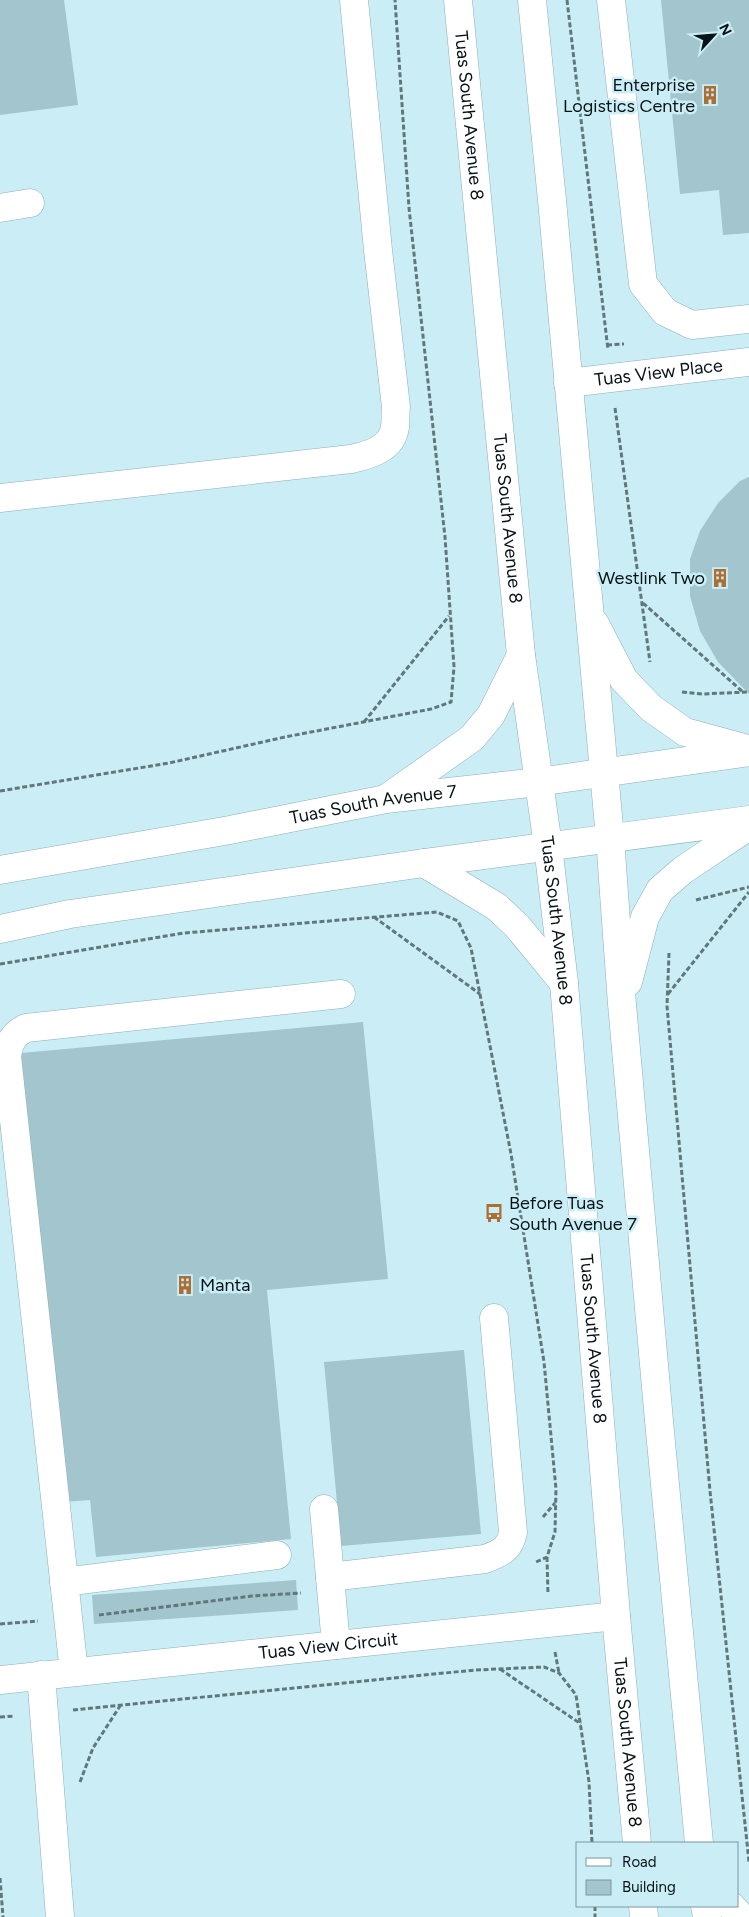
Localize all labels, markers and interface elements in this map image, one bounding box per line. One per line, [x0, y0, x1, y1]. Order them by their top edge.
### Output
north arrow [689, 10, 739, 60]
text: N [715, 21, 735, 38]
street label: Tuas South Avenue 8 [450, 30, 488, 201]
place label: Enterprise Logistics Centre [563, 74, 695, 117]
building icon: Enterprise Logistics Centre [699, 84, 721, 106]
street label: Tuas View Place [593, 354, 724, 391]
street label: Tuas South Avenue 8 [489, 433, 527, 605]
place label: Westlink Two [598, 567, 705, 589]
building icon: Westlink Two [709, 567, 731, 589]
street label: Tuas South Avenue 7 [288, 780, 458, 829]
street label: Tuas South Avenue 8 [536, 834, 577, 1006]
place label: Before Tuas South Avenue 7 [509, 1192, 637, 1235]
bus stop icon: Before Tuas South Avenue 7 [483, 1202, 505, 1224]
street label: Tuas South Avenue 8 [575, 1253, 611, 1425]
building icon: Manta [174, 1274, 196, 1296]
place label: Manta [200, 1274, 250, 1296]
street label: Tuas View Circuit [257, 1628, 399, 1664]
street label: Tuas South Avenue 8 [609, 1657, 647, 1828]
legend [576, 1842, 739, 1907]
text: Road [622, 1853, 657, 1871]
text: Building [622, 1878, 676, 1896]

